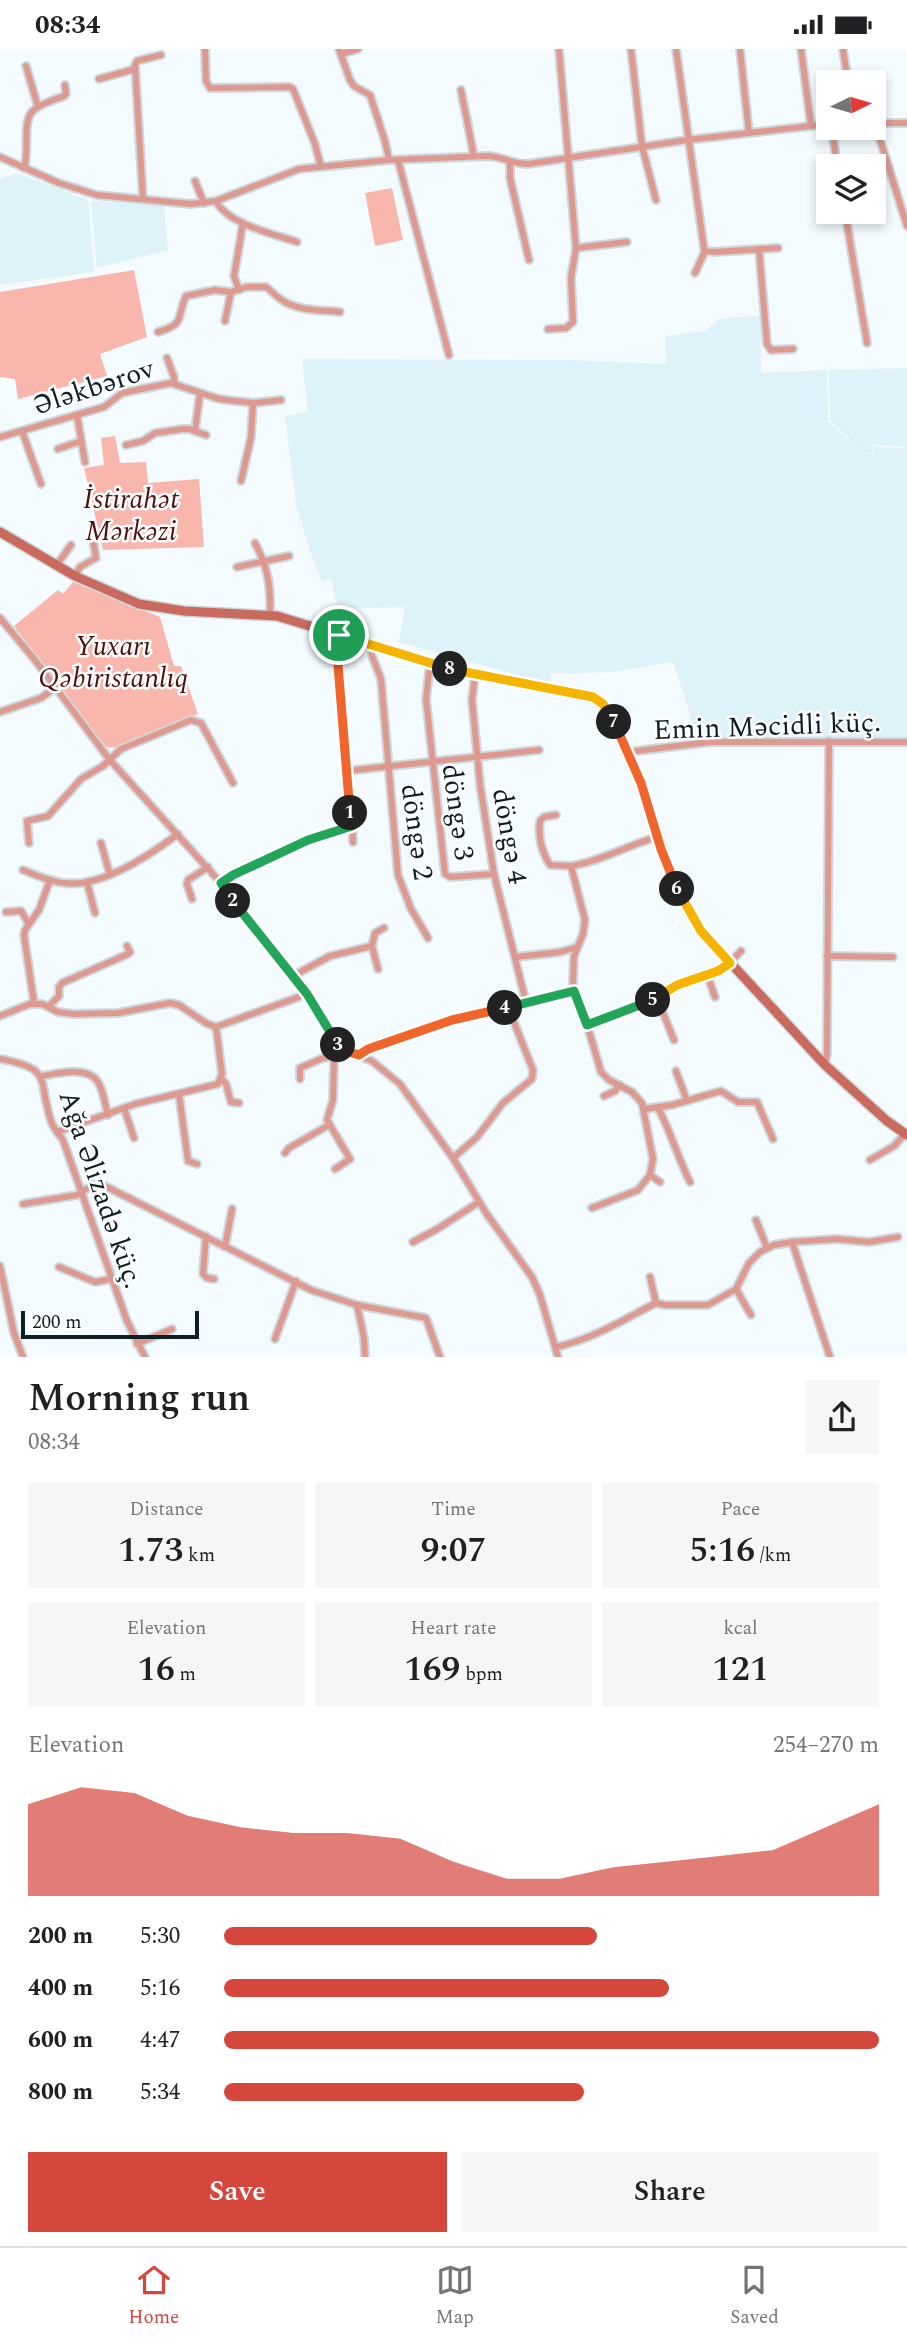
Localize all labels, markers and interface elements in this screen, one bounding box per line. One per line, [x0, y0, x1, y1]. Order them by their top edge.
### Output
text: 08:34 [35, 5, 100, 45]
north arrow [816, 70, 886, 140]
map controls [816, 70, 886, 224]
button: layers [816, 154, 886, 224]
street label: Ələkbərov [27, 347, 161, 427]
park label: İstirahət Mərkəzi [83, 478, 180, 553]
pin [309, 605, 369, 665]
icon: arrive [320, 616, 358, 654]
park label: Yuxarı Qəbiristanlıq [38, 625, 188, 700]
pin: 8 [433, 651, 468, 687]
text: 8 [444, 654, 455, 683]
street label: Emin Məcidli küç. [652, 701, 882, 752]
pin: 7 [596, 705, 632, 739]
text: 7 [608, 707, 619, 736]
street label: döngə 3 [430, 761, 486, 863]
street label: döngə 2 [389, 781, 445, 883]
street label: döngə 4 [480, 785, 539, 888]
pin: 1 [332, 795, 368, 831]
text: 1 [344, 798, 355, 827]
pin: 6 [660, 871, 694, 907]
text: 6 [671, 874, 682, 903]
pin: 2 [216, 883, 250, 919]
text: 2 [227, 886, 238, 915]
pin: 5 [636, 983, 670, 1017]
text: 5 [647, 985, 658, 1014]
pin: 4 [488, 991, 522, 1025]
text: 4 [499, 993, 510, 1022]
pin: 3 [320, 1027, 356, 1063]
text: 3 [332, 1030, 343, 1059]
street label: Ağa Əlizadə küç. [47, 1085, 155, 1294]
scale bar [21, 1308, 200, 1340]
text: 200 m [32, 1308, 82, 1337]
text: Morning run [28, 1370, 250, 1428]
button: share [805, 1380, 879, 1454]
text: 08:34 [28, 1425, 80, 1460]
text: Distance [129, 1495, 204, 1524]
text: Time [431, 1495, 476, 1524]
text: Pace [721, 1495, 760, 1524]
text: 1.73 [118, 1524, 183, 1577]
text: 9:07 [421, 1524, 486, 1577]
text: 5:16 [690, 1524, 755, 1577]
text: km [183, 1541, 215, 1570]
text: /km [755, 1541, 791, 1570]
text: Elevation [127, 1614, 206, 1643]
text: Heart rate [411, 1614, 496, 1643]
text: kcal [723, 1614, 758, 1643]
text: 16 [137, 1643, 175, 1696]
text: 169 [404, 1643, 460, 1696]
text: 121 [712, 1643, 769, 1696]
text: m [175, 1660, 196, 1689]
text: bpm [460, 1660, 503, 1689]
text: Elevation [28, 1728, 124, 1763]
text: 254–270 m [773, 1728, 879, 1763]
text: 200 m [28, 1919, 93, 1954]
text: 5:30 [140, 1919, 180, 1954]
text: 400 m [28, 1971, 93, 2006]
text: 5:16 [140, 1971, 180, 2006]
text: 600 m [28, 2023, 93, 2058]
text: 4:47 [140, 2023, 180, 2058]
text: 800 m [28, 2075, 93, 2110]
text: 5:34 [140, 2075, 180, 2110]
button: Save [28, 2152, 447, 2232]
button: Share [461, 2152, 879, 2232]
tab: Home [128, 2261, 179, 2332]
tab: Map [436, 2261, 474, 2332]
tab: Saved [730, 2261, 779, 2332]

